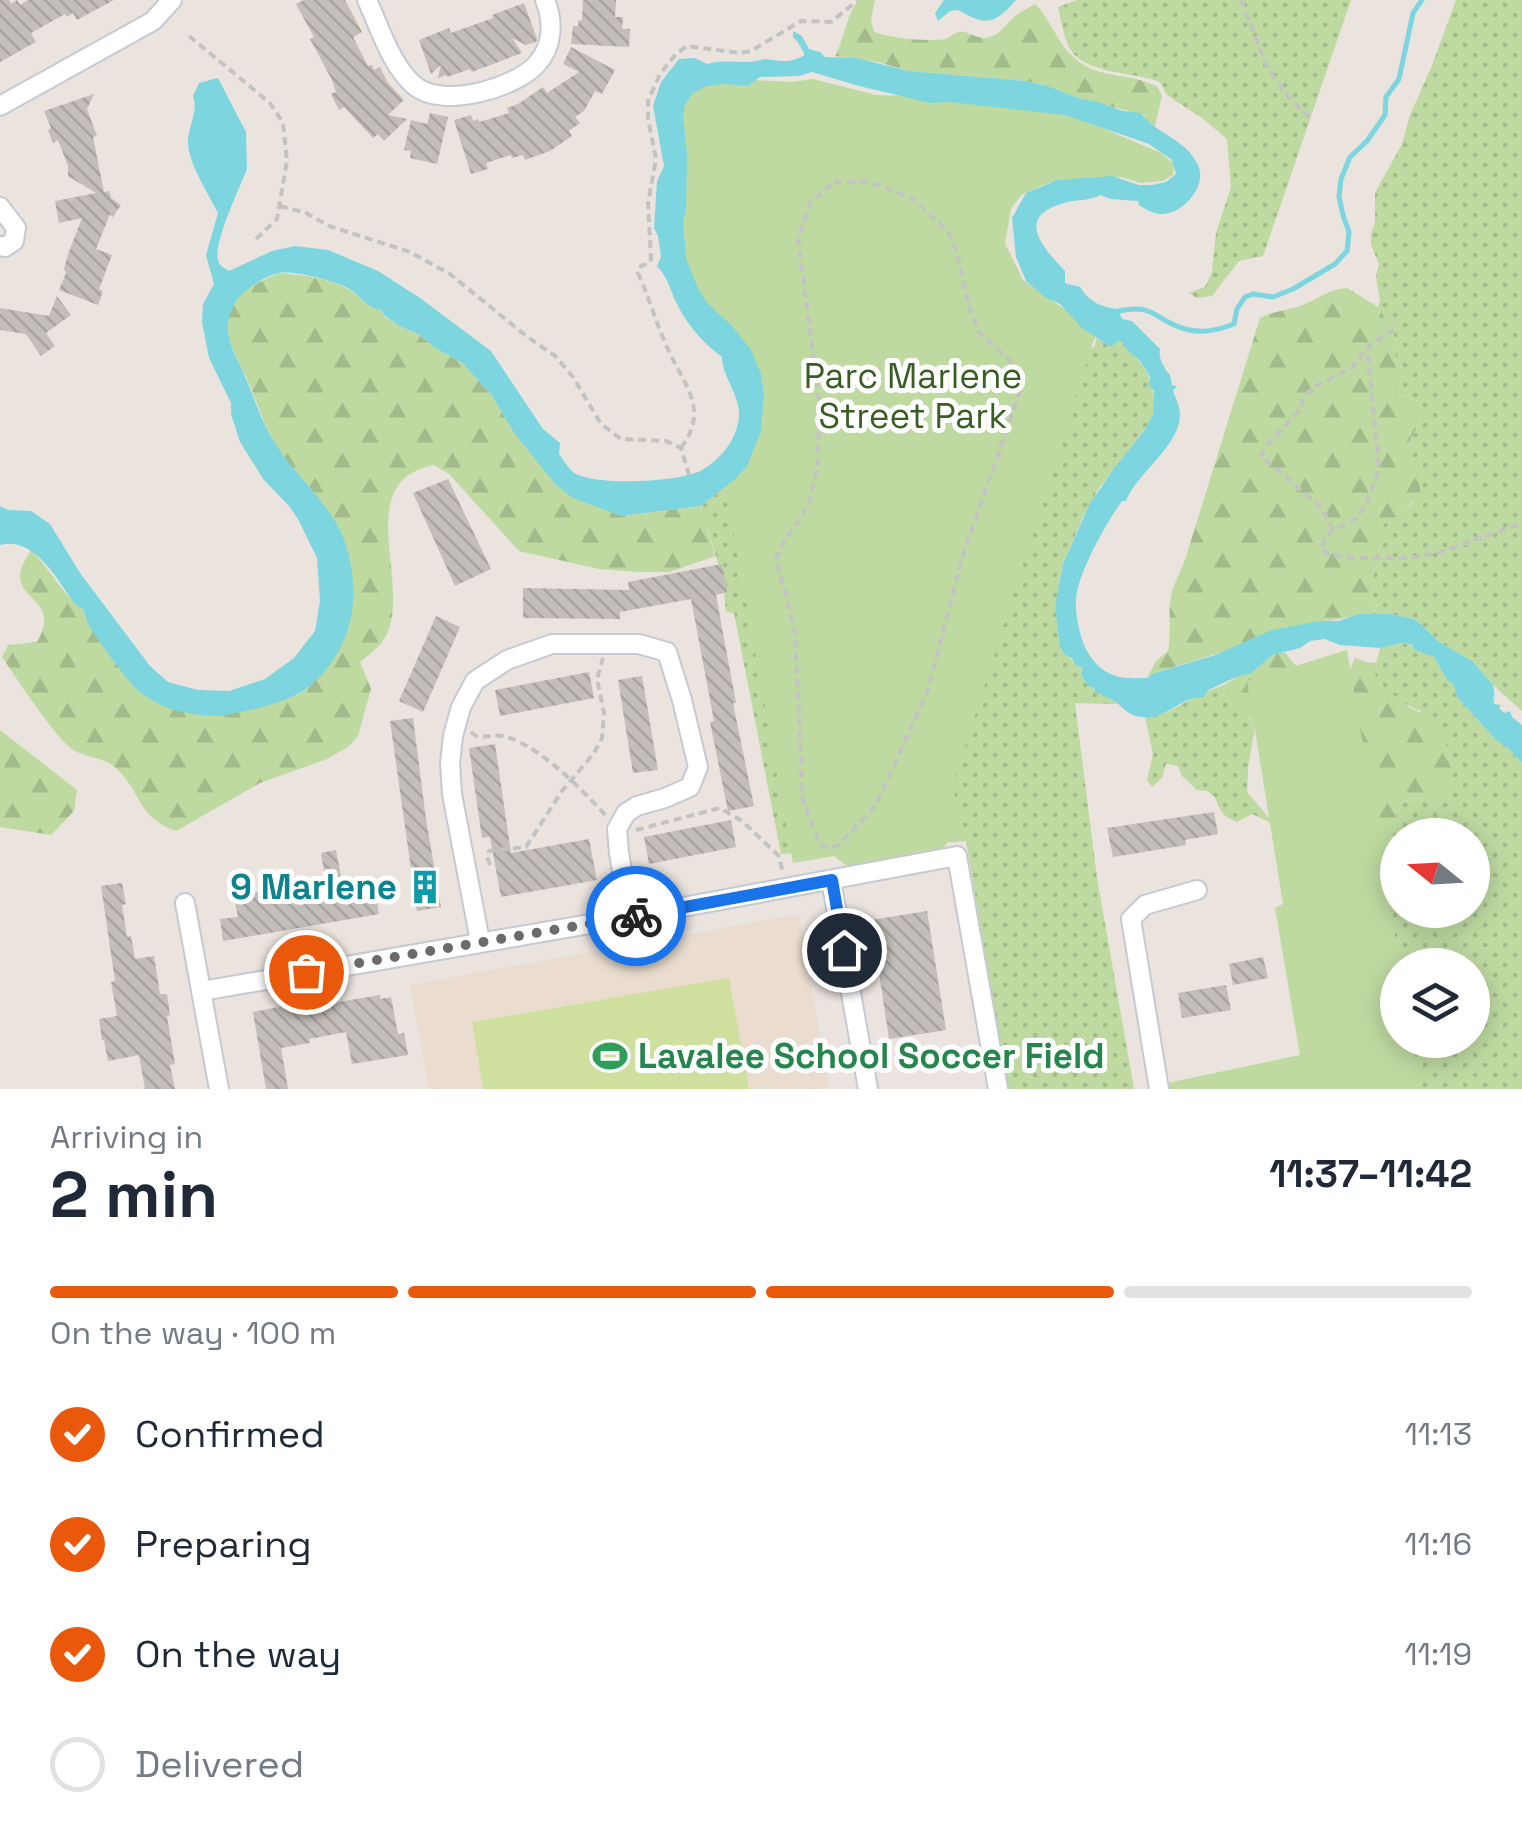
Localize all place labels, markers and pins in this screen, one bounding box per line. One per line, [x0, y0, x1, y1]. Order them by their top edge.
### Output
place label: 9 Marlene [230, 865, 397, 909]
building icon: 9 Marlene [406, 868, 444, 906]
pin [802, 908, 887, 993]
pin [264, 930, 349, 1015]
place label: Lavalee School Soccer Field [638, 1034, 1105, 1078]
sports icon: Lavalee School Soccer Field [591, 1037, 629, 1075]

